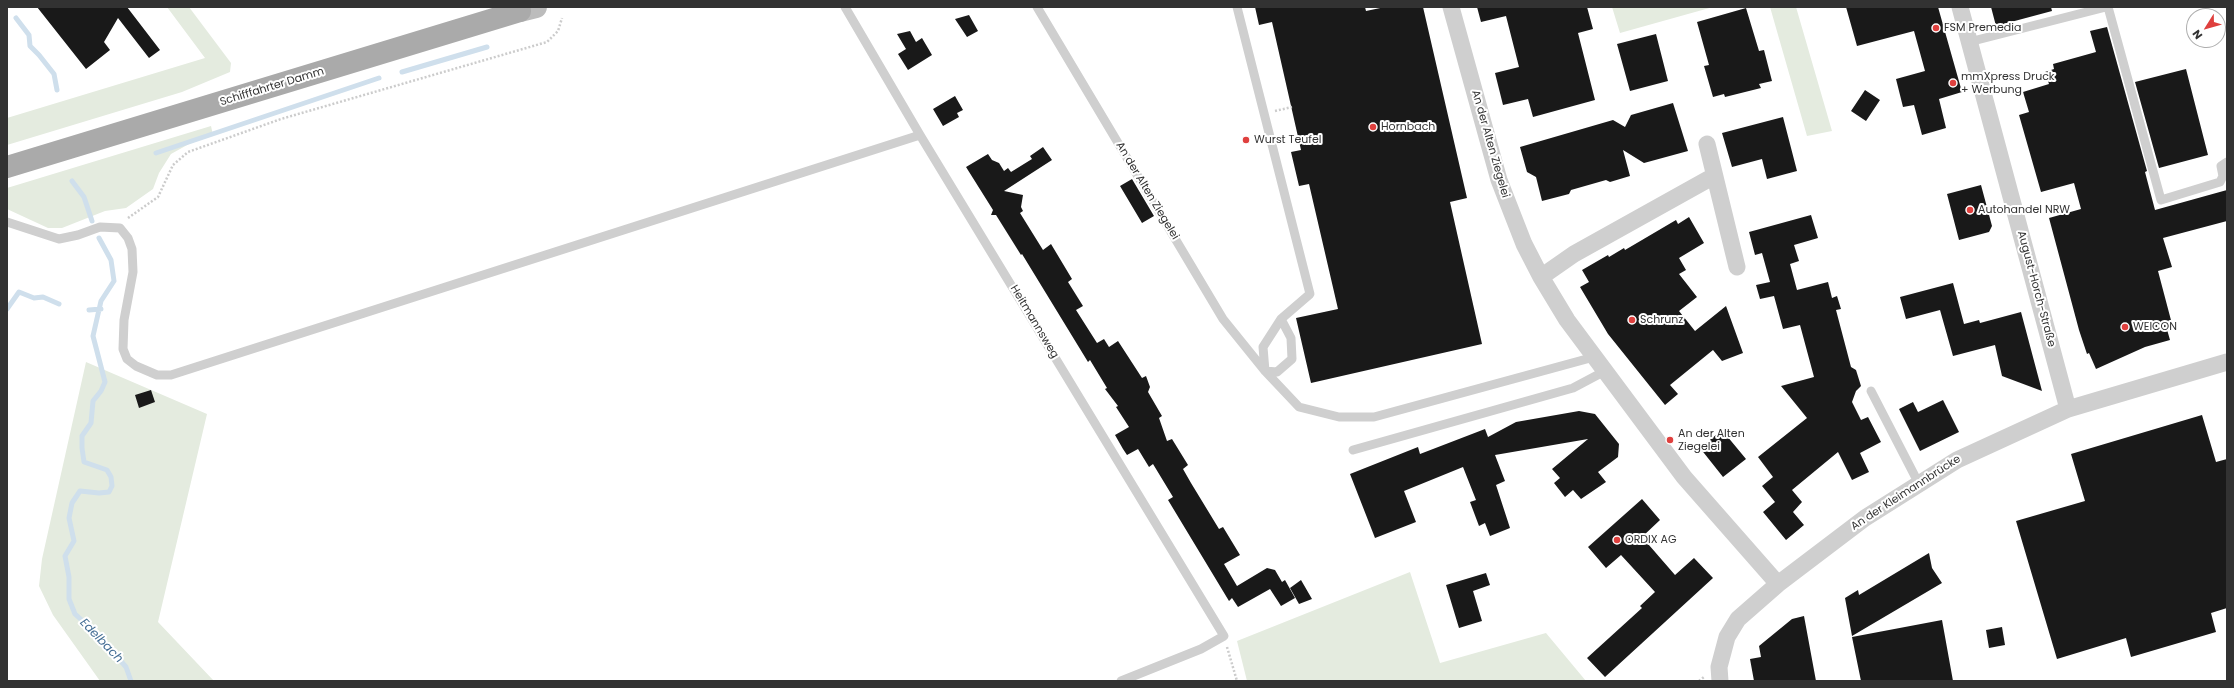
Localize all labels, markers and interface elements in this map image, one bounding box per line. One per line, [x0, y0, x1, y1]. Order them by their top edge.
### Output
north arrow [2186, 8, 2226, 48]
place label: FSM Premedia [1944, 21, 2021, 35]
marker: FSM Premedia [1931, 23, 1941, 33]
text: N [2188, 26, 2206, 43]
street label: Schifffahrter Damm [218, 65, 326, 109]
place label: mmXpress Druck + Werbung [1961, 70, 2055, 96]
marker: mmXpress Druck + Werbung [1948, 78, 1958, 88]
street label: An der Alten Ziegelei [1468, 89, 1512, 199]
place label: Hornbach [1381, 120, 1435, 134]
marker: Hornbach [1368, 122, 1378, 132]
place label: Wurst Teufel [1254, 133, 1322, 147]
marker: Wurst Teufel [1241, 135, 1251, 145]
street label: An der Alten Ziegelei [1113, 140, 1181, 242]
place label: Autohandel NRW [1978, 203, 2070, 217]
marker: Autohandel NRW [1965, 205, 1975, 215]
street label: August-Horch-Straße [2014, 230, 2058, 348]
street label: Heitmannsweg [1007, 283, 1061, 361]
place label: Schrunz [1640, 313, 1683, 327]
marker: Schrunz [1627, 315, 1637, 325]
place label: WEICON [2133, 320, 2177, 334]
marker: WEICON [2120, 322, 2130, 332]
place label: An der Alten Ziegelei [1678, 427, 1745, 453]
marker: An der Alten Ziegelei [1665, 435, 1675, 445]
street label: An der Kleimannbrücke [1849, 453, 1963, 533]
place label: ORDIX AG [1625, 533, 1677, 547]
marker: ORDIX AG [1612, 535, 1622, 545]
water label: Edelbach [76, 616, 126, 666]

